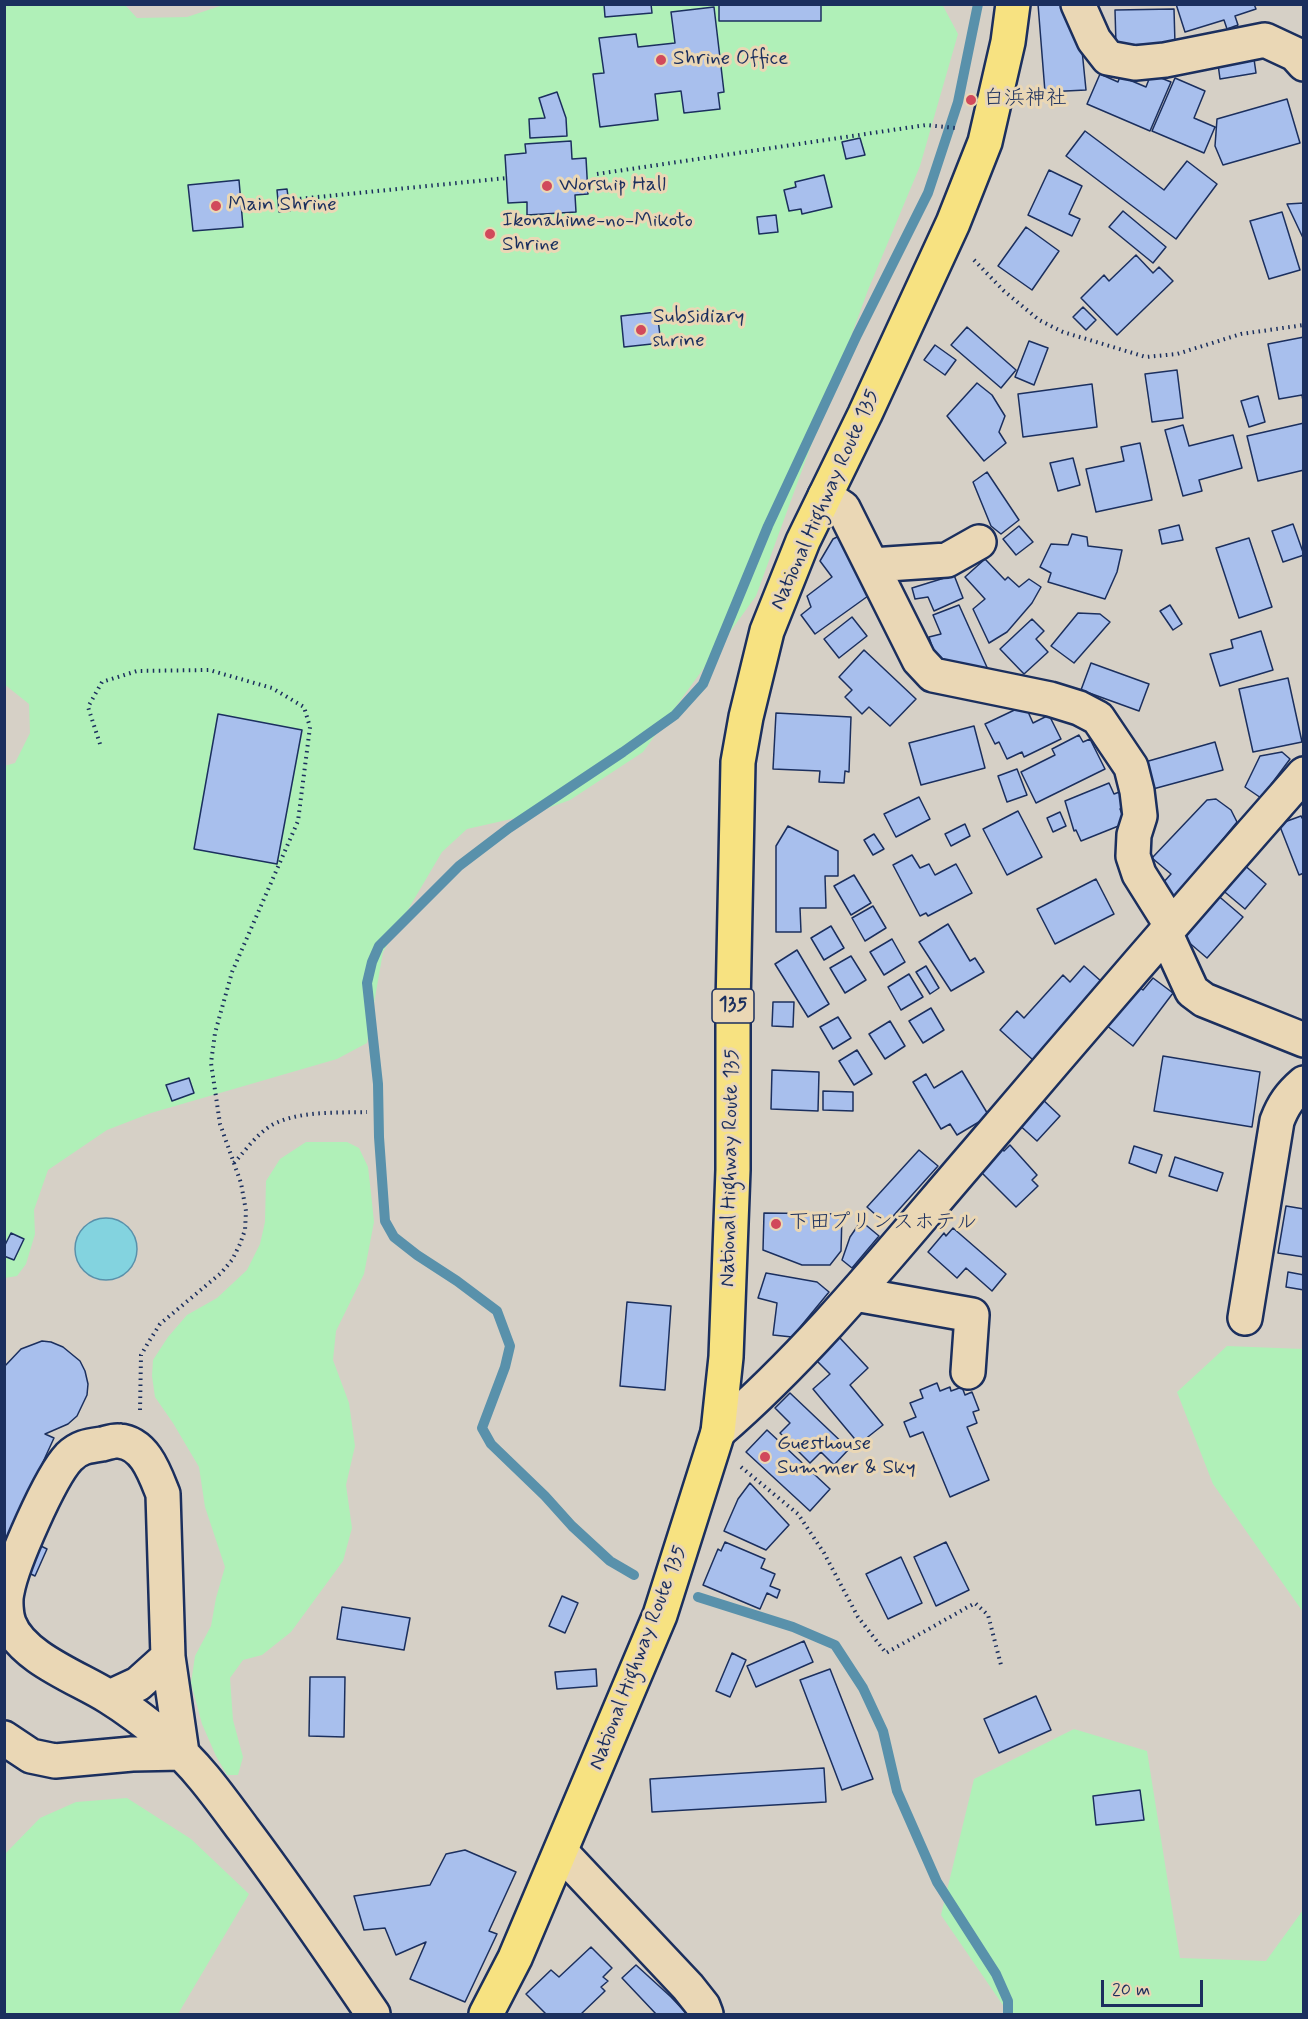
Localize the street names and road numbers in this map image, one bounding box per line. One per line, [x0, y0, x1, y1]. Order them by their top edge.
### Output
street label: National Highway Route 135 [766, 386, 886, 614]
road number: 135 [712, 989, 754, 1023]
street label: National Highway Route 135 [716, 1049, 746, 1287]
street label: National Highway Route 135 [585, 1542, 693, 1774]

